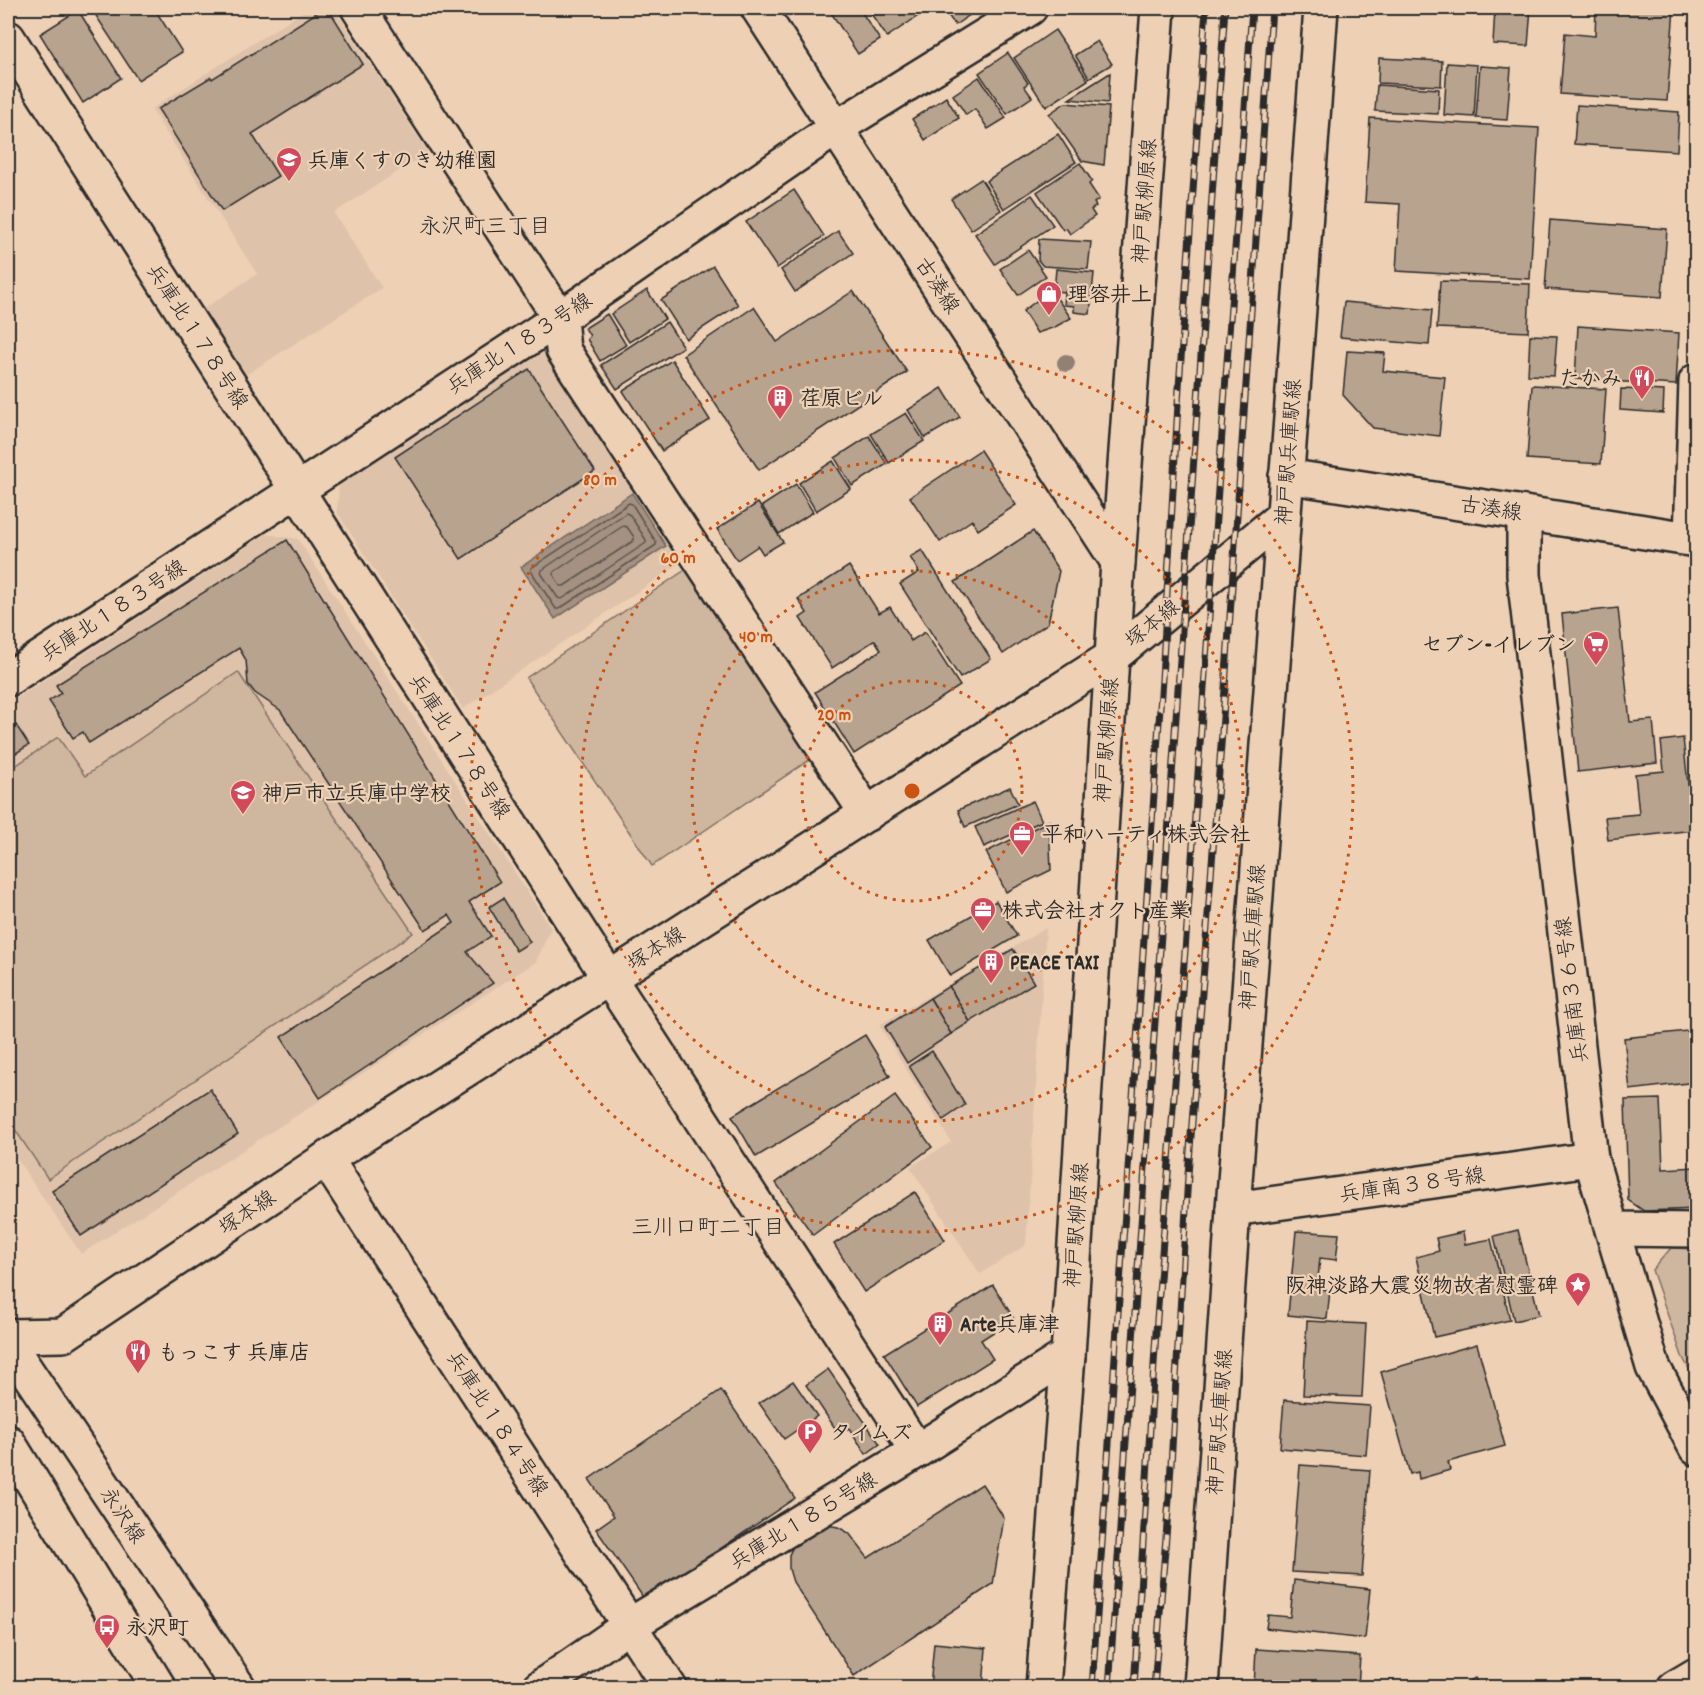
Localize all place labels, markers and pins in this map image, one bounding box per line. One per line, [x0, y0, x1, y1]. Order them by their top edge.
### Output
school or university icon: 兵庫くすのき幼稚園 [274, 145, 304, 183]
place label: 兵庫くすのき幼稚園 [308, 148, 497, 178]
shop icon: 理容井上 [1034, 279, 1064, 317]
place label: 理容井上 [1068, 282, 1152, 312]
restaurant icon: たかみ [1627, 363, 1657, 401]
place label: たかみ [1559, 366, 1622, 396]
building icon: 荏原ビル [765, 383, 795, 421]
place label: 荏原ビル [800, 386, 884, 416]
supermarket icon: セブン-イレブン [1581, 629, 1611, 667]
place label: セブン-イレブン [1422, 632, 1576, 662]
school or university icon: 神戸市立兵庫中学校 [228, 778, 258, 816]
place label: 神戸市立兵庫中学校 [262, 781, 451, 811]
centre of rings [902, 781, 922, 801]
office icon: 平和ハーティ株式会社 [1007, 819, 1037, 857]
place label: 平和ハーティ株式会社 [1042, 822, 1251, 852]
office icon: 株式会社オクト産業 [968, 895, 998, 933]
place label: 株式会社オクト産業 [1002, 898, 1190, 928]
building icon: PEACE TAXI [976, 947, 1006, 985]
place label: PEACE TAXI [1010, 950, 1100, 980]
place icon: 阪神淡路大震災物故者慰霊碑 [1563, 1270, 1593, 1308]
place label: 阪神淡路大震災物故者慰霊碑 [1285, 1273, 1558, 1303]
building icon: Arte兵庫津 [925, 1309, 955, 1347]
place label: Arte兵庫津 [960, 1312, 1059, 1342]
restaurant icon: もっこす 兵庫店 [123, 1337, 153, 1375]
place label: もっこす 兵庫店 [158, 1340, 310, 1370]
parking icon: タイムズ [795, 1417, 825, 1455]
place label: タイムズ [830, 1420, 912, 1450]
bus stop icon: 永沢町 [92, 1612, 122, 1650]
place label: 永沢町 [126, 1615, 189, 1645]

